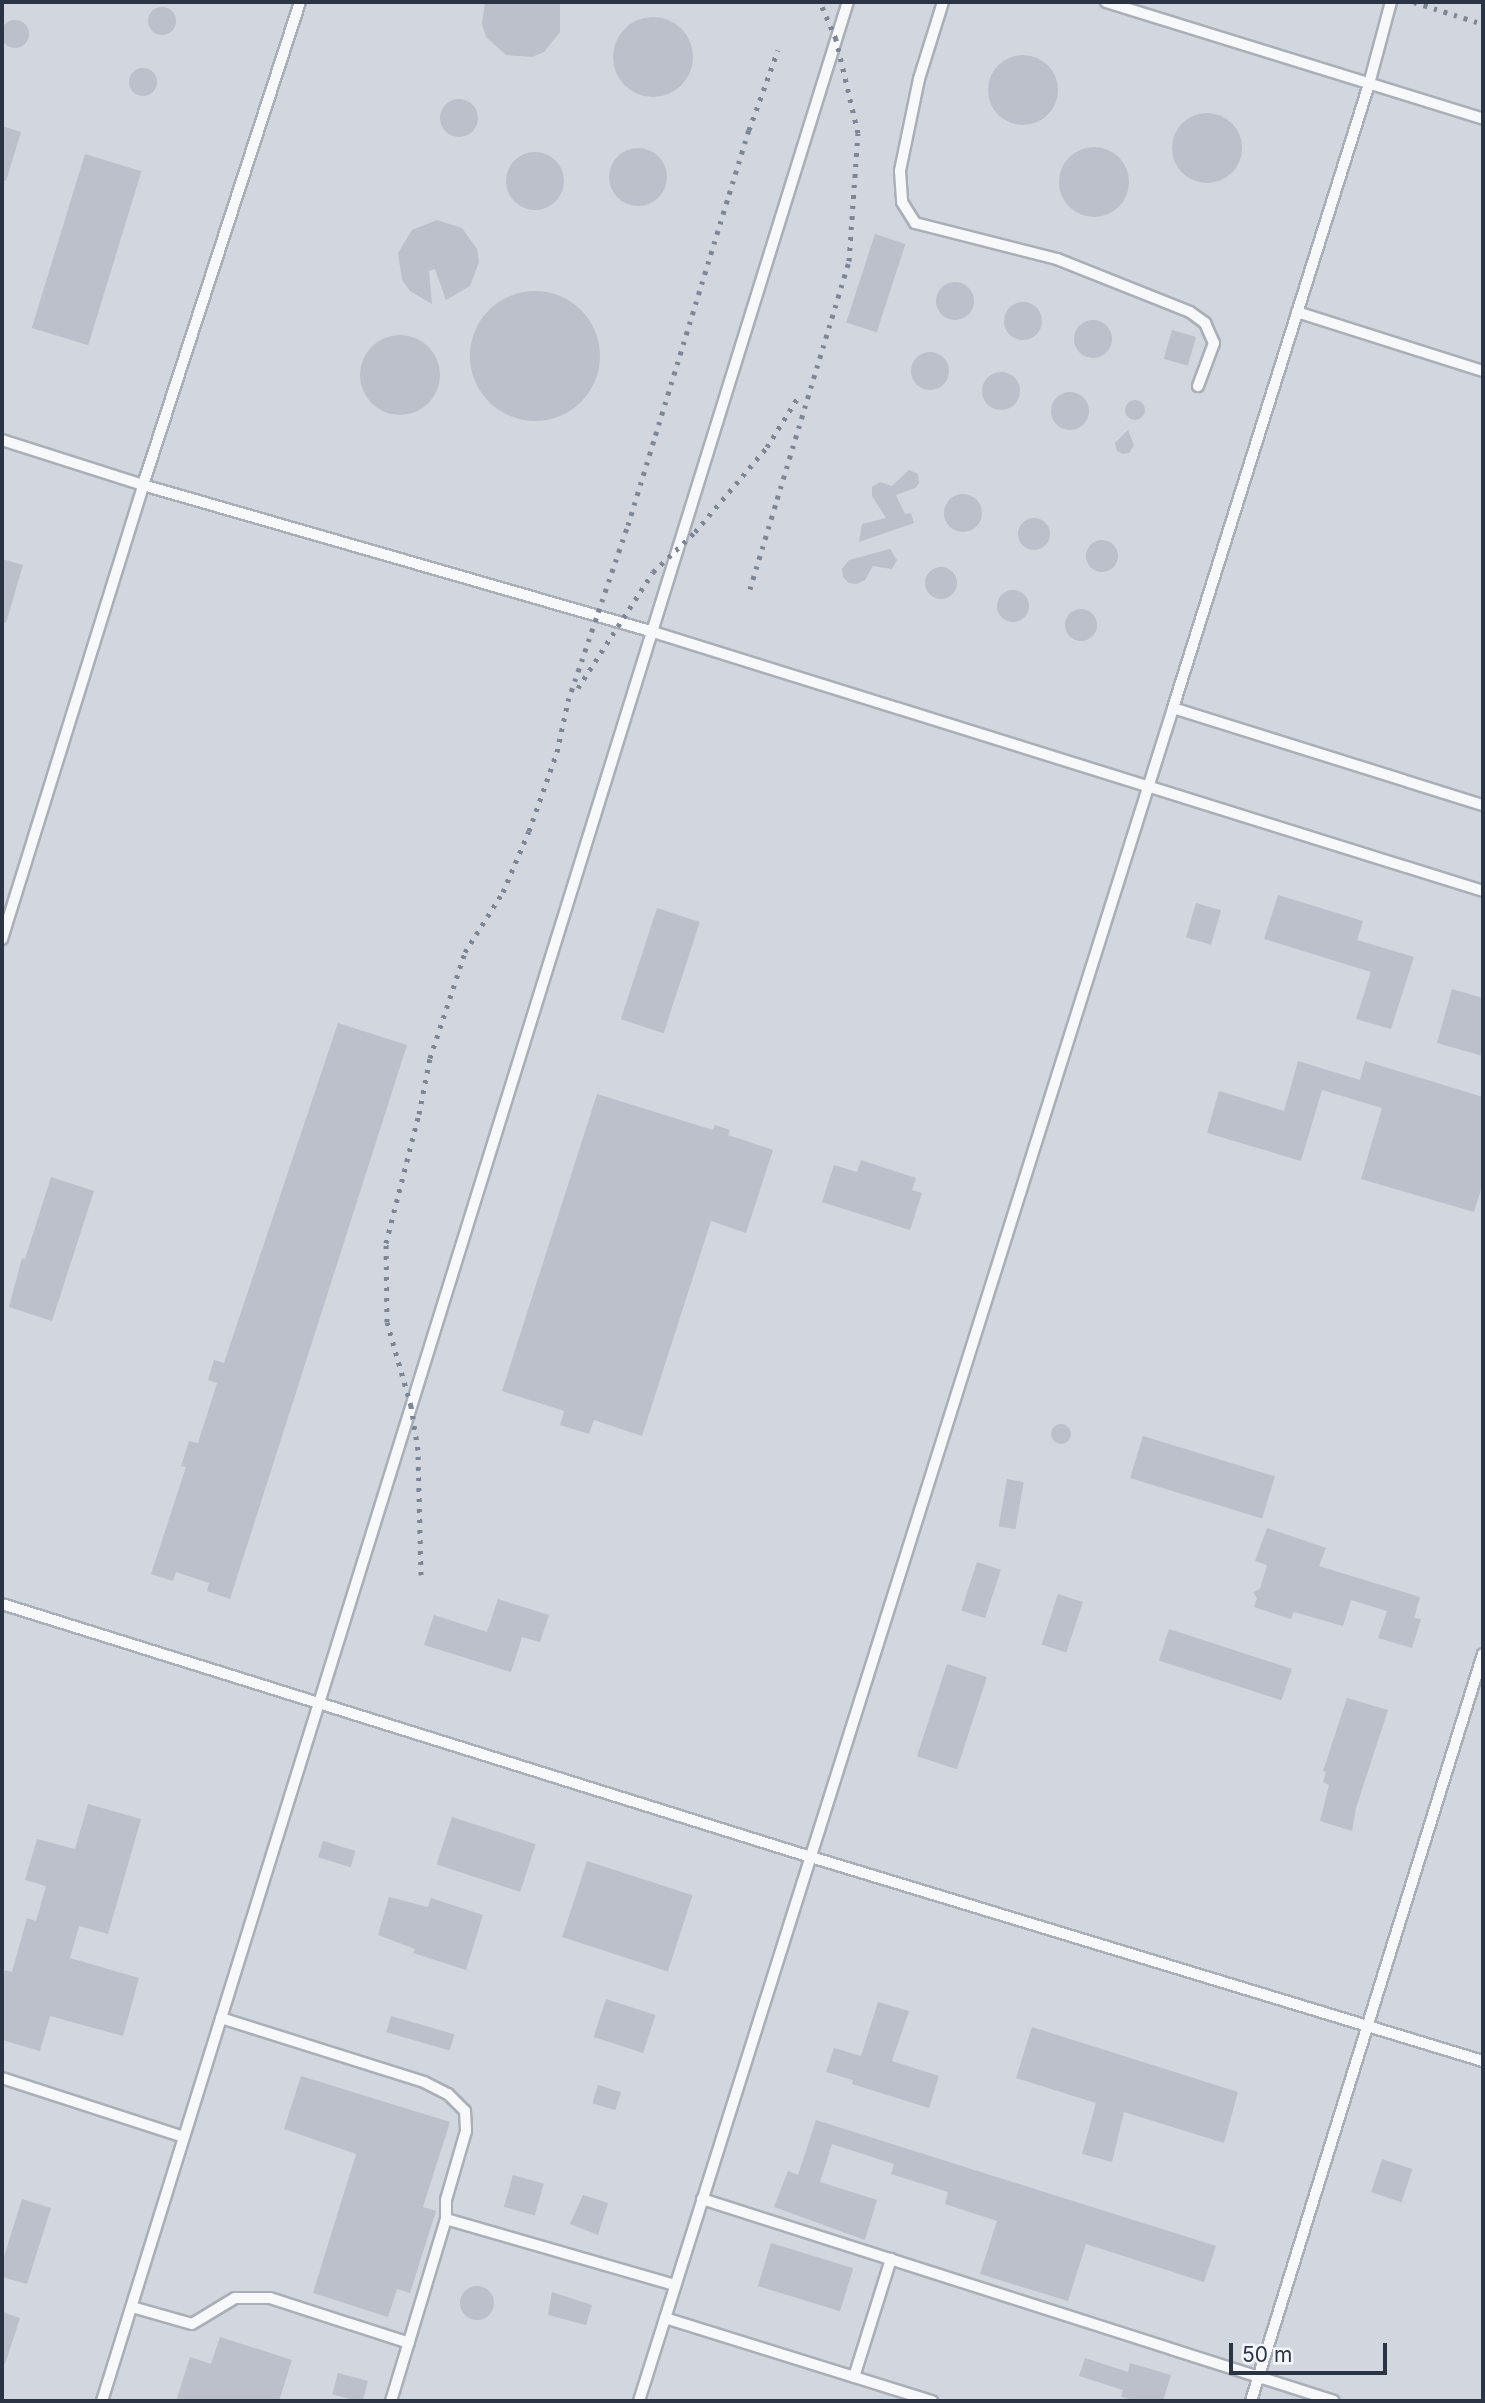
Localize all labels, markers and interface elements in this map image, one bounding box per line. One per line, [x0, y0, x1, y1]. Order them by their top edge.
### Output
scale bar [1233, 2330, 1390, 2374]
text: 50 m [1242, 2342, 1292, 2367]

